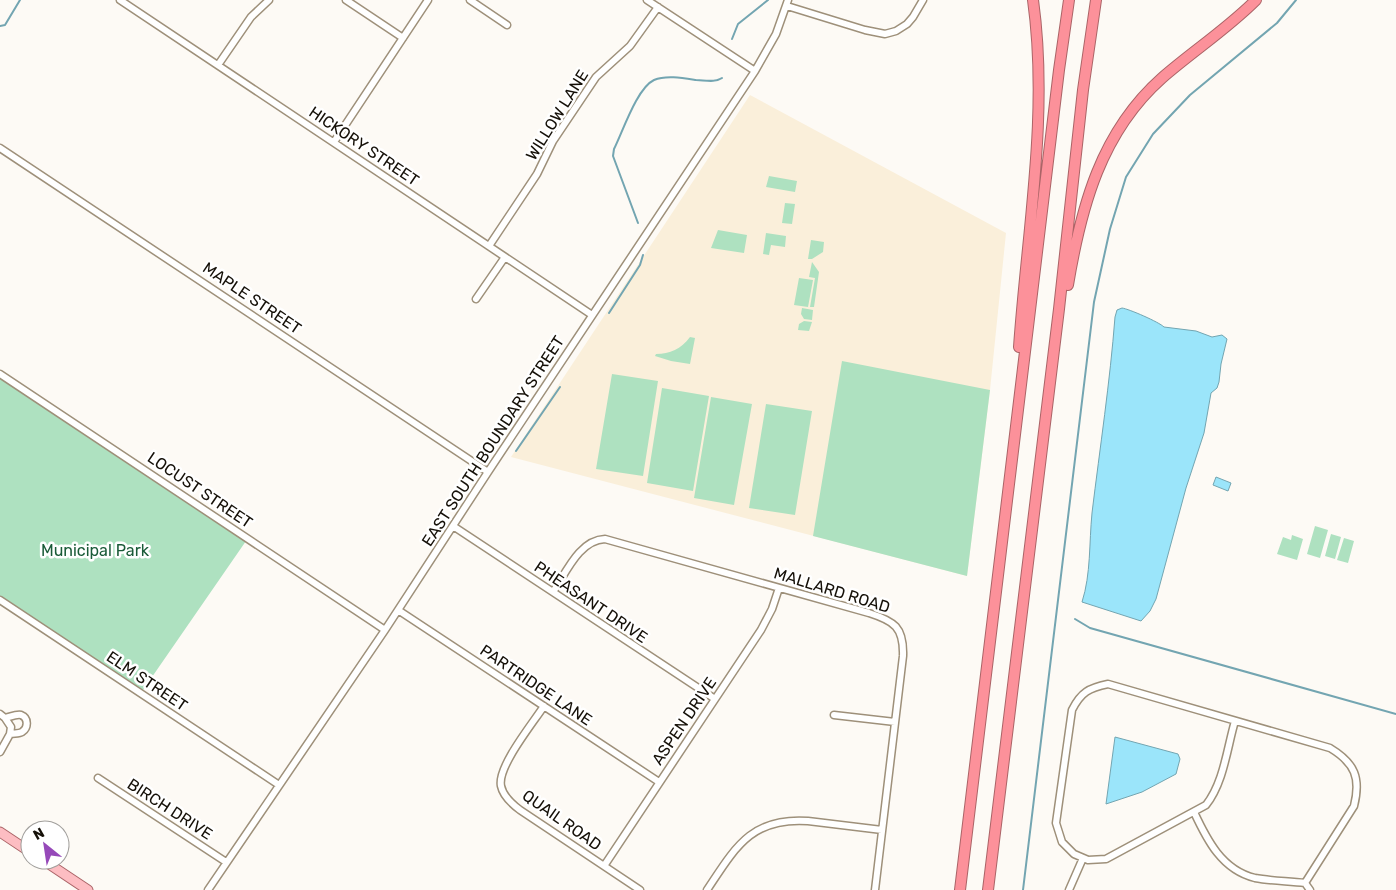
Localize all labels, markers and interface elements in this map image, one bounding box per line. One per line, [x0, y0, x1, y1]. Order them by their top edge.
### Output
street label: WILLOW LANE [522, 66, 592, 164]
street label: HICKORY STREET [305, 102, 423, 190]
street label: MAPLE STREET [199, 258, 305, 338]
street label: EAST SOUTH BOUNDARY STREET [418, 332, 568, 550]
street label: LOCUST STREET [144, 448, 256, 532]
park label: Municipal Park [41, 541, 150, 560]
street label: PHEASANT DRIVE [531, 557, 651, 647]
street label: MALLARD ROAD [772, 563, 892, 617]
street label: PARTRIDGE LANE [476, 641, 596, 729]
street label: ELM STREET [103, 647, 191, 715]
street label: ASPEN DRIVE [648, 674, 720, 768]
street label: BIRCH DRIVE [124, 774, 216, 844]
street label: QUAIL ROAD [519, 786, 605, 854]
north arrow [20, 820, 70, 870]
text: N [30, 824, 47, 844]

